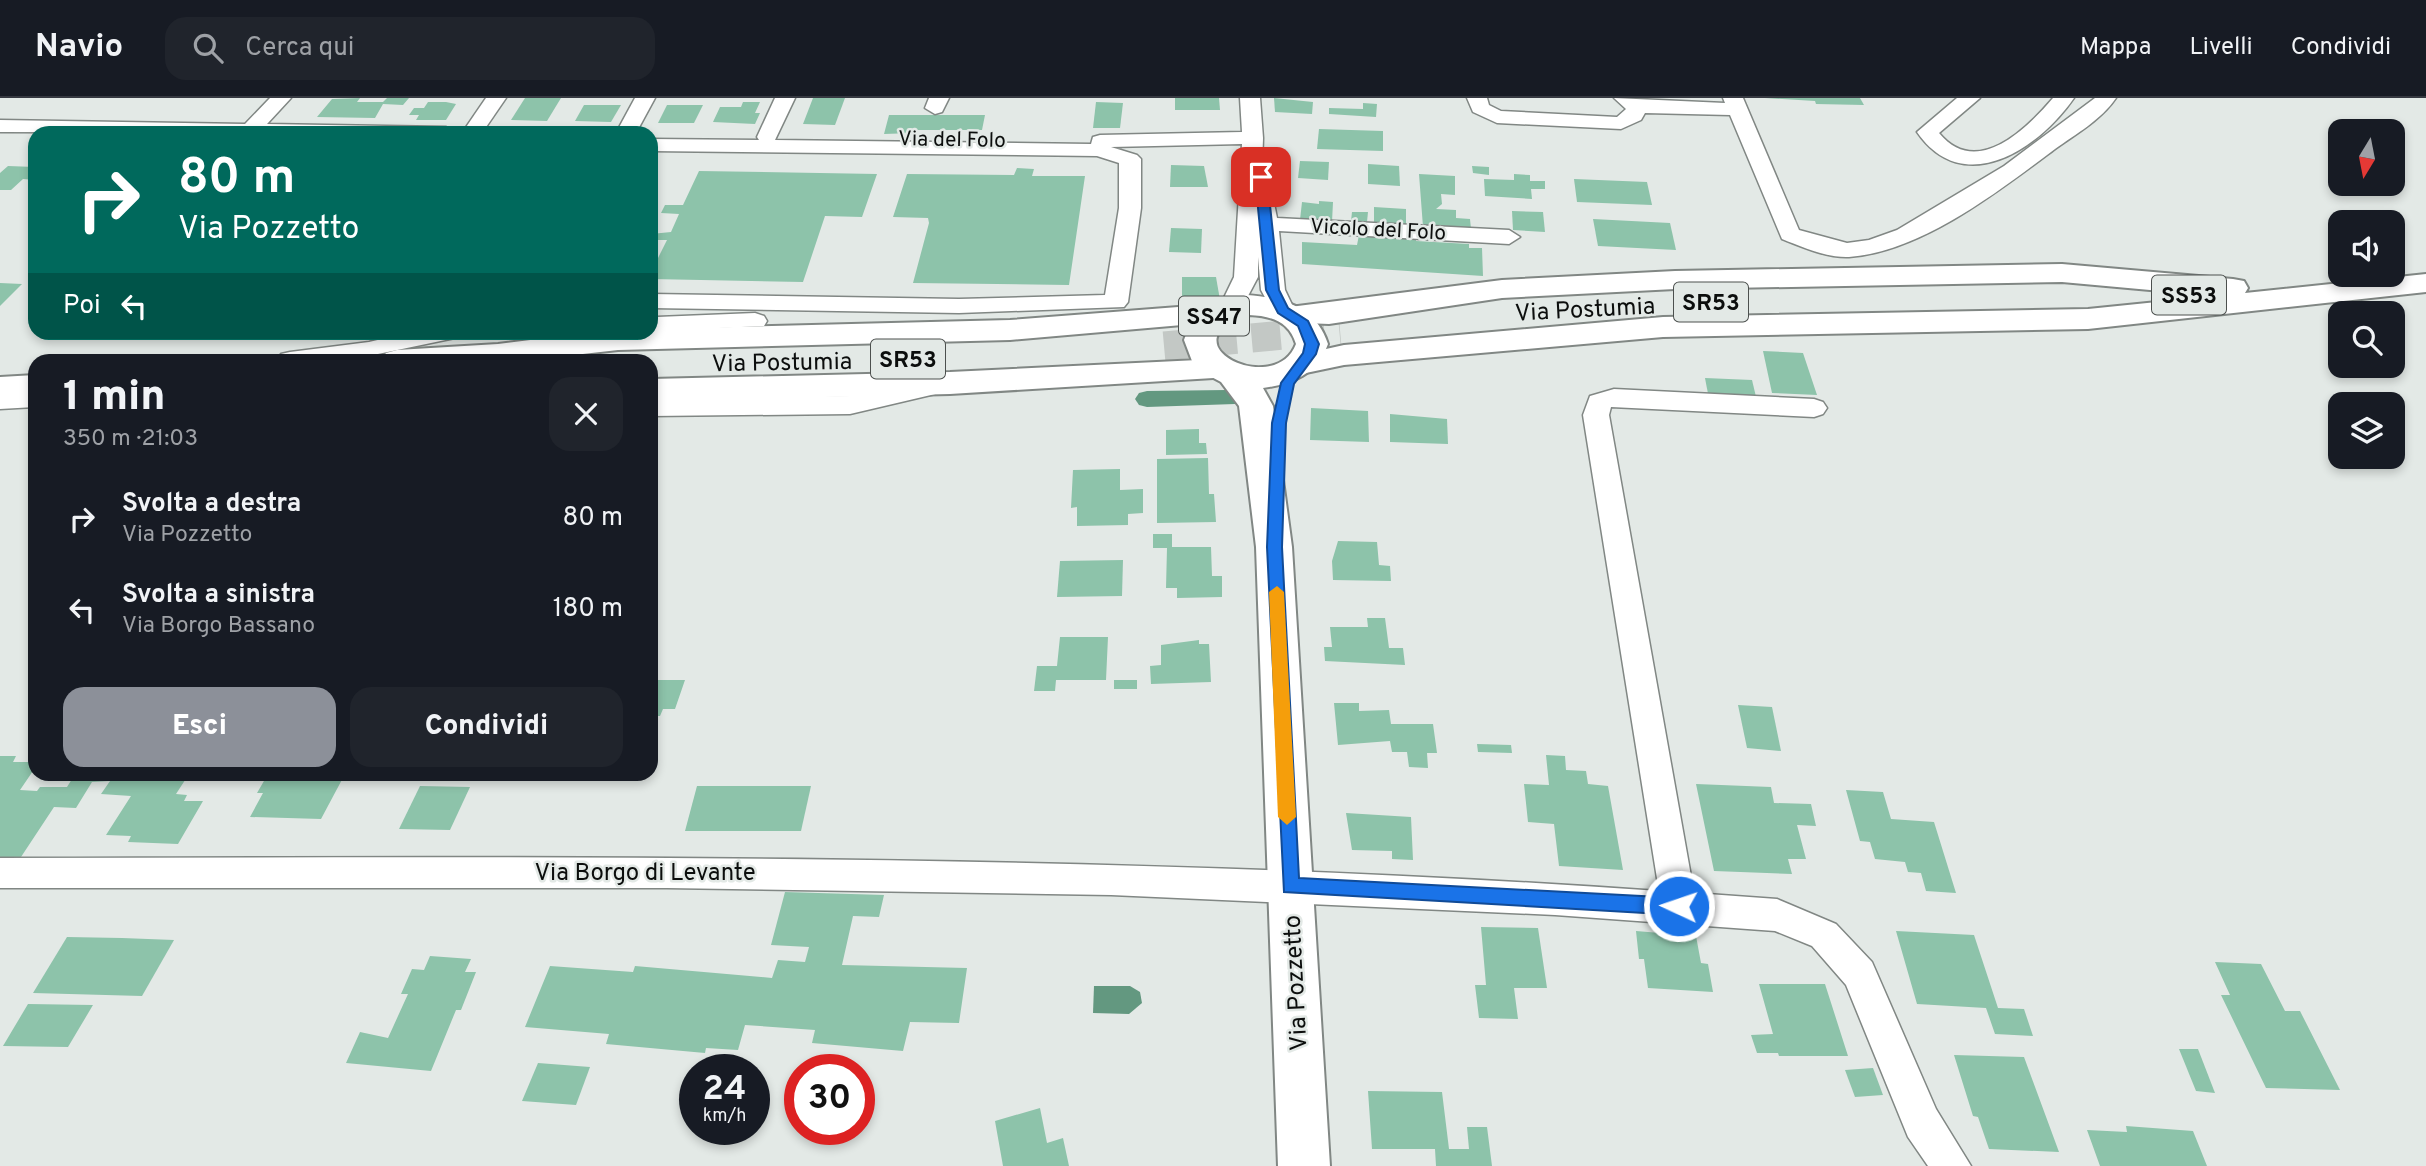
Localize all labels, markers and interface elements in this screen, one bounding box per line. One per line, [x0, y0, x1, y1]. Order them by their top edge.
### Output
search box [165, 17, 655, 80]
text: Navio [35, 27, 123, 69]
icon: search [189, 29, 227, 67]
text: Cerca qui [245, 32, 354, 65]
text: Mappa [2080, 33, 2151, 63]
text: Livelli [2189, 33, 2253, 63]
text: Condividi [2291, 33, 2391, 63]
north arrow [2328, 119, 2404, 196]
map controls [2328, 119, 2405, 469]
street label: Via del Folo [898, 126, 1006, 155]
pin [1231, 147, 1291, 207]
text: 80 m [178, 149, 295, 211]
icon: right [63, 154, 154, 245]
icon: arrive [1242, 158, 1280, 196]
text: Via Pozzetto [178, 210, 359, 250]
button: sound [2328, 210, 2405, 287]
street label: Vicolo del Folo [1309, 213, 1447, 248]
road number: SS53 [2152, 276, 2226, 314]
road number: SR53 [1674, 282, 1748, 322]
icon: left [115, 287, 153, 325]
text: Poi [63, 290, 101, 323]
street label: Via Postumia [1514, 292, 1656, 330]
road number: SS47 [1179, 296, 1249, 336]
button: search [2328, 301, 2405, 378]
road number: SR53 [871, 340, 945, 378]
street label: Via Postumia [711, 348, 853, 380]
text: 1 min [63, 372, 166, 425]
button: close [549, 377, 623, 451]
button: layers [2328, 392, 2405, 469]
text: 350 m · 21:03 [63, 425, 198, 454]
text: Svolta a destra [122, 488, 301, 521]
icon: right [63, 500, 101, 538]
text: 80 m [563, 502, 623, 535]
text: Via Pozzetto [122, 521, 252, 550]
text: Svolta a sinistra [122, 579, 315, 612]
icon: left [63, 591, 101, 629]
text: 180 m [553, 593, 623, 626]
text: Via Borgo Bassano [122, 612, 315, 641]
button: Esci [63, 687, 336, 767]
button: Condividi [350, 687, 623, 767]
street label: Via Borgo di Levante [534, 859, 756, 889]
position arrow [1642, 869, 1716, 943]
street label: Via Pozzetto [1278, 914, 1316, 1052]
speed limit sign: 30 [784, 1054, 875, 1145]
text: 24 [703, 1068, 746, 1112]
text: km/h [703, 1105, 746, 1128]

